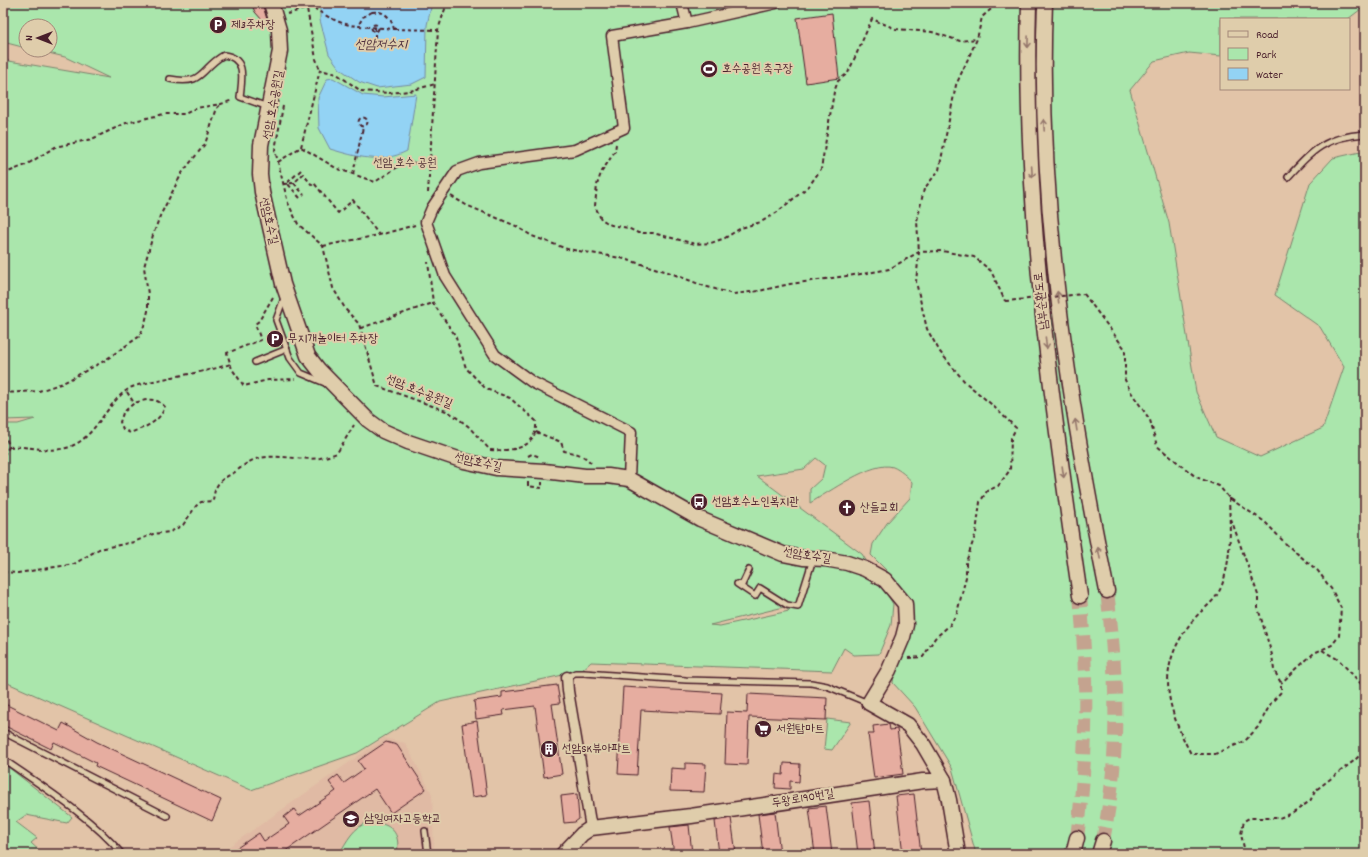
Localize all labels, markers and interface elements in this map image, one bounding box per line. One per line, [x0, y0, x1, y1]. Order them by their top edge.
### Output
parking icon: 제3주차장 [208, 15, 228, 35]
place label: 제3주차장 [231, 17, 275, 34]
north arrow [18, 18, 58, 58]
legend [1220, 18, 1350, 90]
text: Road [1256, 27, 1278, 44]
text: N [22, 35, 38, 41]
one-way arrow [1025, 35, 1032, 48]
water label: 선암저수지 [355, 36, 409, 55]
text: Park [1256, 47, 1277, 64]
sports icon: 호수공원 축구장 [699, 59, 719, 79]
place label: 호수공원 축구장 [722, 61, 793, 78]
text: Water [1256, 67, 1283, 84]
street label: 선암 호수공원길 [260, 69, 289, 141]
one-way arrow [1041, 119, 1048, 132]
park label: 선암 호수 공원 [373, 155, 437, 172]
one-way arrow [1028, 165, 1035, 178]
street label: 선암호수길 [254, 196, 282, 247]
street label: 남부순환도로 [1031, 271, 1053, 331]
one-way arrow [1054, 290, 1062, 303]
parking icon: 무지개놀이터 주차장 [265, 329, 285, 349]
place label: 무지개놀이터 주차장 [288, 331, 378, 348]
one-way arrow [1043, 336, 1050, 349]
street label: 선암 호수공원길 [383, 371, 455, 413]
one-way arrow [1072, 419, 1080, 432]
street label: 선암호수길 [453, 449, 504, 477]
one-way arrow [1059, 465, 1067, 478]
bus stop icon: 선암호수노인복지관 [689, 492, 709, 512]
place label: 선암호수노인복지관 [712, 494, 799, 511]
church icon: 산들교회 [837, 498, 857, 518]
place label: 산들교회 [860, 500, 899, 517]
street label: 선암호수길 [782, 544, 833, 568]
one-way arrow [1095, 547, 1103, 560]
supermarket icon: 서원탑마트 [753, 719, 773, 739]
place label: 서원탑마트 [776, 721, 824, 738]
building icon: 선암SK뷰아파트 [539, 739, 559, 759]
place label: 선암SK뷰아파트 [562, 741, 631, 758]
street label: 두왕로190번길 [771, 786, 836, 812]
school or university icon: 삼일여자고등학교 [341, 809, 361, 829]
place label: 삼일여자고등학교 [364, 811, 441, 828]

